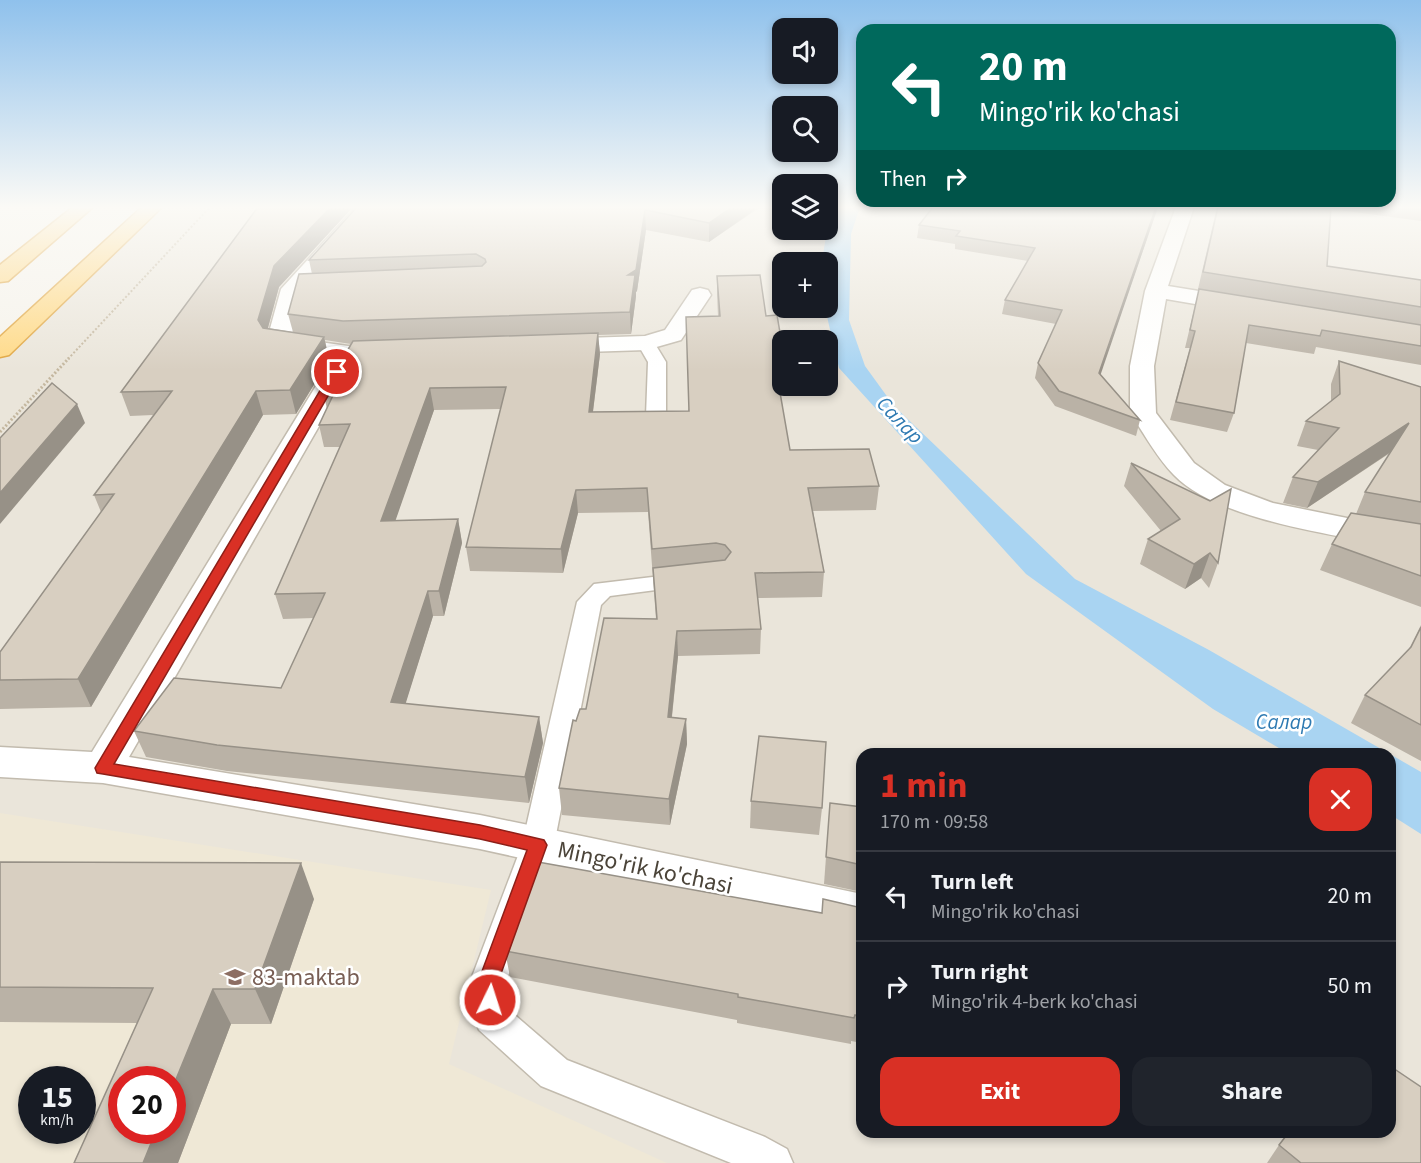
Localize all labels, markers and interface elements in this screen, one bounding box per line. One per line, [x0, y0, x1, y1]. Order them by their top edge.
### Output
map controls [772, 18, 838, 396]
button: sound [772, 18, 838, 84]
text: 20 m [979, 37, 1068, 97]
icon: left [880, 48, 958, 126]
text: Mingo'rik ko'chasi [979, 93, 1180, 132]
button: search [772, 96, 838, 162]
icon: right [939, 162, 972, 195]
text: Then [880, 163, 927, 195]
button: layers [772, 174, 838, 240]
button: + [772, 252, 838, 318]
button: − [772, 330, 838, 396]
pin [311, 346, 362, 397]
icon: arrive [320, 355, 353, 388]
water label: Салар [870, 389, 930, 451]
water label: Салар [1256, 707, 1312, 737]
text: 1 min [880, 760, 968, 811]
button: close [1309, 768, 1372, 831]
text: 170 m · 09:58 [880, 808, 988, 836]
street label: Mingo'rik ko'chasi [554, 832, 736, 904]
text: Turn left [931, 866, 1013, 898]
icon: left [880, 880, 913, 913]
text: 20 m [1327, 880, 1372, 912]
text: Mingo'rik ko'chasi [931, 898, 1080, 926]
text: Turn right [931, 956, 1028, 988]
place label: 83-maktab [252, 960, 360, 995]
school or university icon: 83-maktab [223, 965, 247, 989]
position arrow [458, 968, 522, 1032]
icon: right [880, 970, 913, 1003]
text: 50 m [1327, 970, 1372, 1002]
text: Mingo'rik 4-berk ko'chasi [931, 988, 1138, 1016]
button: Exit [880, 1057, 1120, 1126]
button: Share [1132, 1057, 1372, 1126]
speed limit sign: 20 [108, 1066, 186, 1144]
text: 15 [41, 1076, 73, 1119]
text: km/h [40, 1110, 74, 1131]

